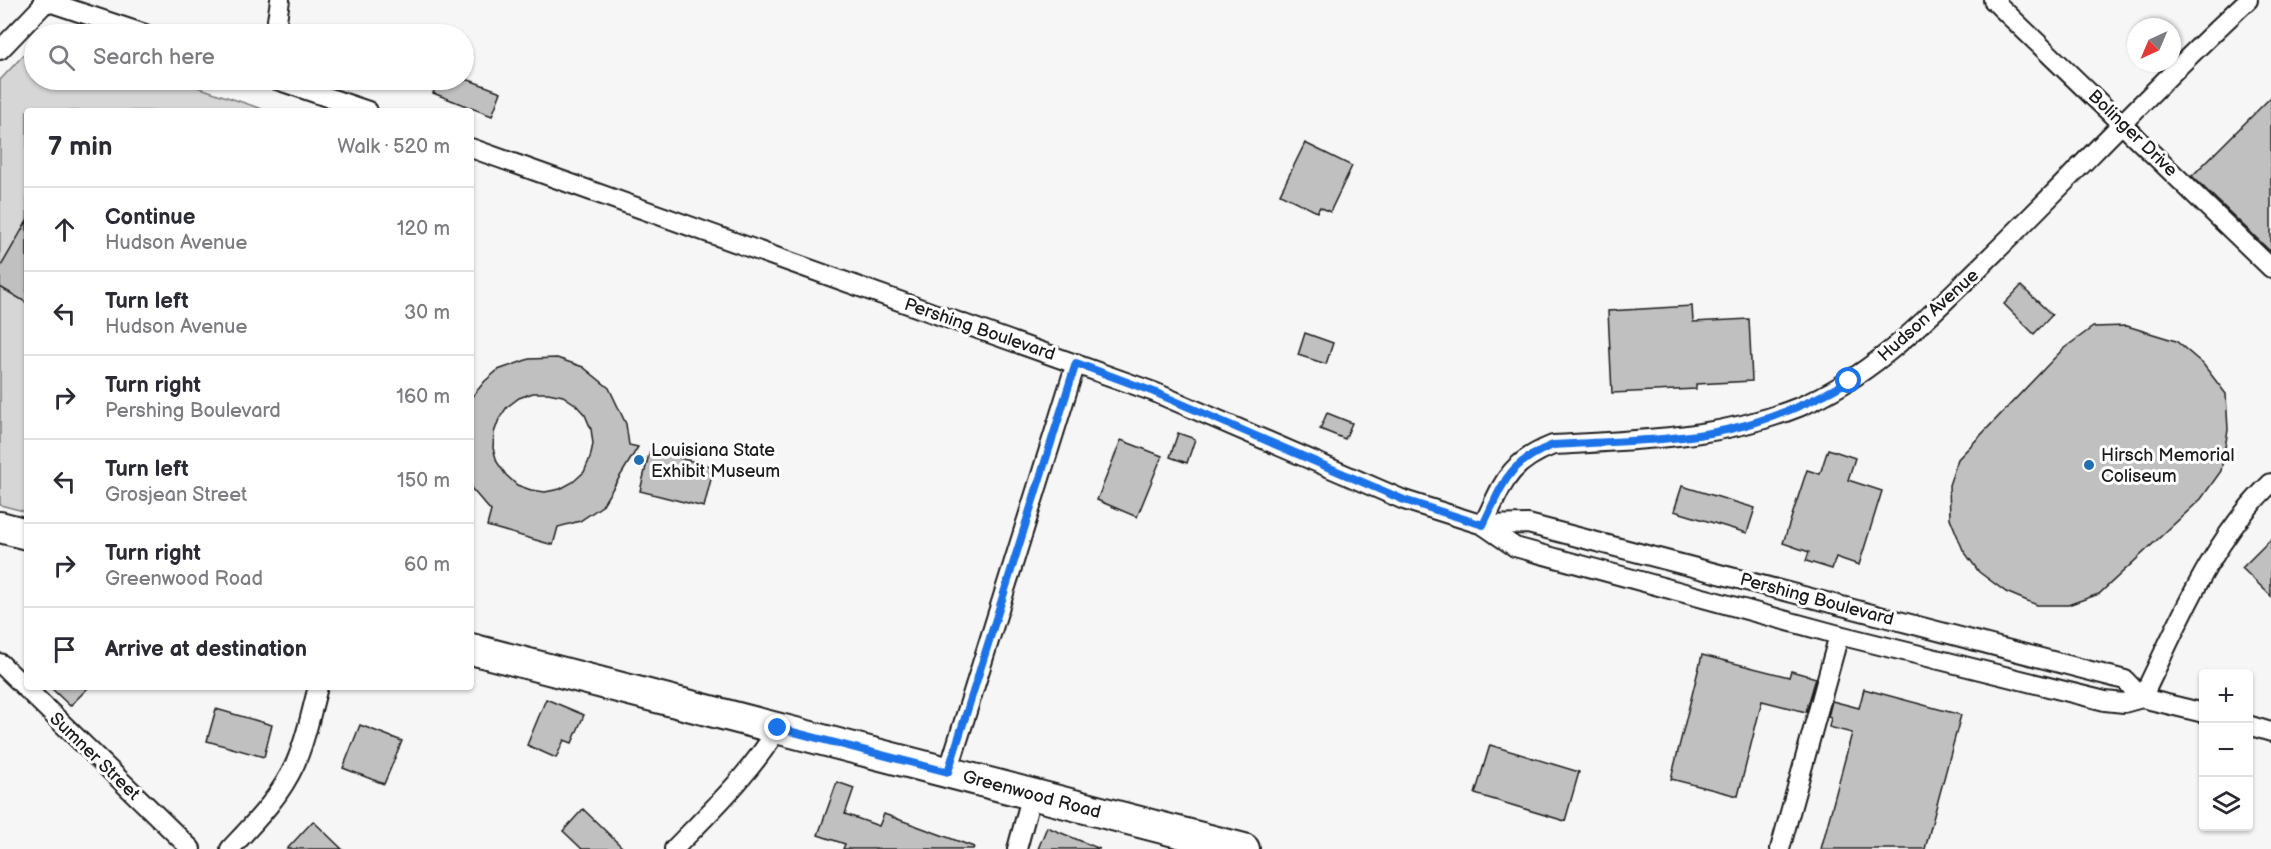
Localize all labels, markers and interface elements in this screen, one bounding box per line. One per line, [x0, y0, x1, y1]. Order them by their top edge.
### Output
north arrow [2127, 18, 2181, 72]
search box [24, 24, 474, 90]
icon: search [45, 41, 78, 74]
text: Search here [93, 44, 215, 71]
street label: Bolinger Drive [2084, 86, 2182, 181]
text: 7 min [48, 132, 112, 163]
text: Walk · 520 m [337, 135, 450, 159]
text: Continue [105, 204, 195, 231]
icon: ahead [48, 213, 81, 246]
text: 120 m [397, 217, 450, 241]
text: Hudson Avenue [105, 231, 247, 255]
street label: Hudson Avenue [1874, 265, 1983, 366]
text: Turn left [105, 288, 189, 315]
street label: Pershing Boulevard [902, 294, 1058, 365]
icon: left [48, 297, 81, 330]
text: 30 m [404, 301, 450, 325]
text: Hudson Avenue [105, 315, 247, 339]
route start [1835, 367, 1861, 393]
text: Turn right [105, 372, 201, 399]
icon: right [48, 381, 81, 414]
text: 160 m [396, 385, 450, 409]
text: Pershing Boulevard [105, 399, 281, 423]
place label: Louisiana State Exhibit Museum [651, 440, 780, 482]
place label: Hirsch Memorial Coliseum [2101, 445, 2234, 487]
marker: Louisiana State Exhibit Museum [632, 453, 646, 467]
text: Turn left [105, 456, 189, 483]
marker: Hirsch Memorial Coliseum [2082, 458, 2096, 472]
icon: left [48, 465, 81, 498]
text: 150 m [397, 469, 450, 493]
text: Grosjean Street [105, 483, 247, 507]
text: Turn right [105, 540, 201, 567]
icon: right [48, 549, 81, 582]
text: 60 m [404, 553, 450, 577]
text: Greenwood Road [105, 567, 263, 591]
street label: Pershing Boulevard [1738, 569, 1896, 630]
icon: arrive [48, 633, 81, 666]
text: Arrive at destination [105, 636, 307, 663]
map controls [2199, 669, 2253, 831]
button: + [2199, 669, 2253, 723]
street label: Sumner Street [45, 708, 144, 805]
route end [764, 714, 790, 740]
button: − [2199, 723, 2253, 777]
street label: Greenwood Road [961, 766, 1103, 823]
button: layers [2199, 777, 2253, 831]

